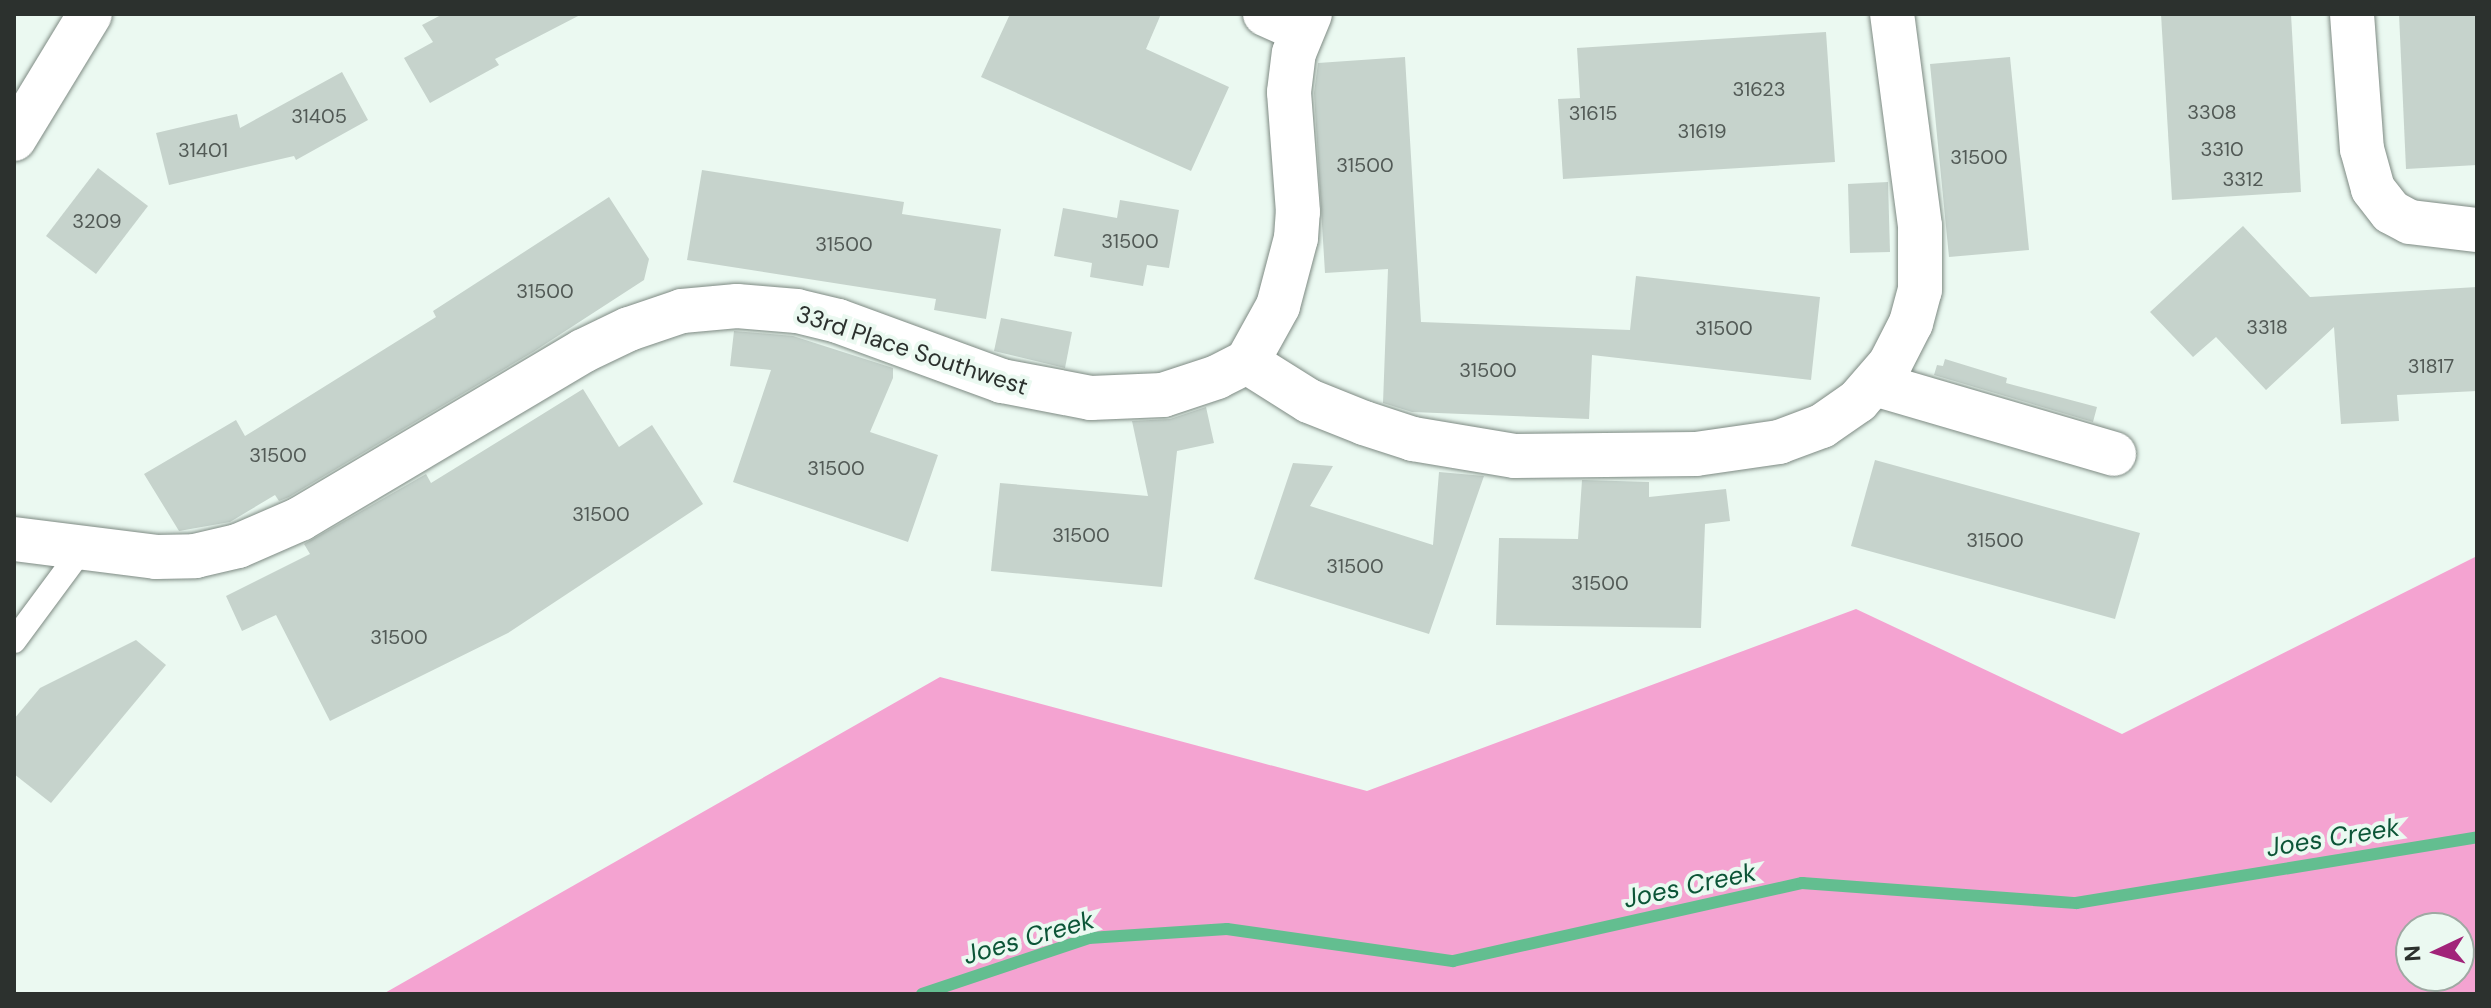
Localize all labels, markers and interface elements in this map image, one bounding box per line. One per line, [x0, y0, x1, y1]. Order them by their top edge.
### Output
house number: 31623 [1732, 77, 1786, 101]
house number: 3308 [2187, 100, 2237, 124]
house number: 31615 [1569, 101, 1617, 125]
house number: 31405 [291, 104, 347, 128]
house number: 31619 [1677, 119, 1727, 143]
house number: 3310 [2200, 137, 2244, 161]
house number: 31401 [178, 138, 228, 162]
house number: 31500 [1950, 145, 2008, 169]
house number: 31500 [1336, 153, 1394, 177]
house number: 3312 [2222, 167, 2264, 191]
house number: 3209 [72, 209, 122, 233]
house number: 31500 [1101, 229, 1159, 253]
house number: 31500 [815, 232, 873, 256]
house number: 31500 [516, 279, 574, 303]
street label: 33rd Place Southwest [793, 299, 1031, 401]
house number: 3318 [2246, 315, 2288, 339]
house number: 31500 [1695, 316, 1753, 340]
house number: 31817 [2408, 354, 2454, 378]
house number: 31500 [1459, 358, 1517, 382]
house number: 31500 [249, 443, 307, 467]
house number: 31500 [807, 456, 865, 480]
house number: 31500 [572, 502, 630, 526]
house number: 31500 [1052, 523, 1110, 547]
house number: 31500 [1966, 528, 2024, 552]
house number: 31500 [1326, 554, 1384, 578]
house number: 31500 [1571, 571, 1629, 595]
house number: 31500 [370, 625, 428, 649]
water label: Joes Creek [2264, 812, 2402, 864]
water label: Joes Creek [1621, 857, 1759, 915]
water label: Joes Creek [960, 904, 1098, 972]
north arrow [2395, 912, 2475, 992]
text: N [2398, 945, 2428, 963]

